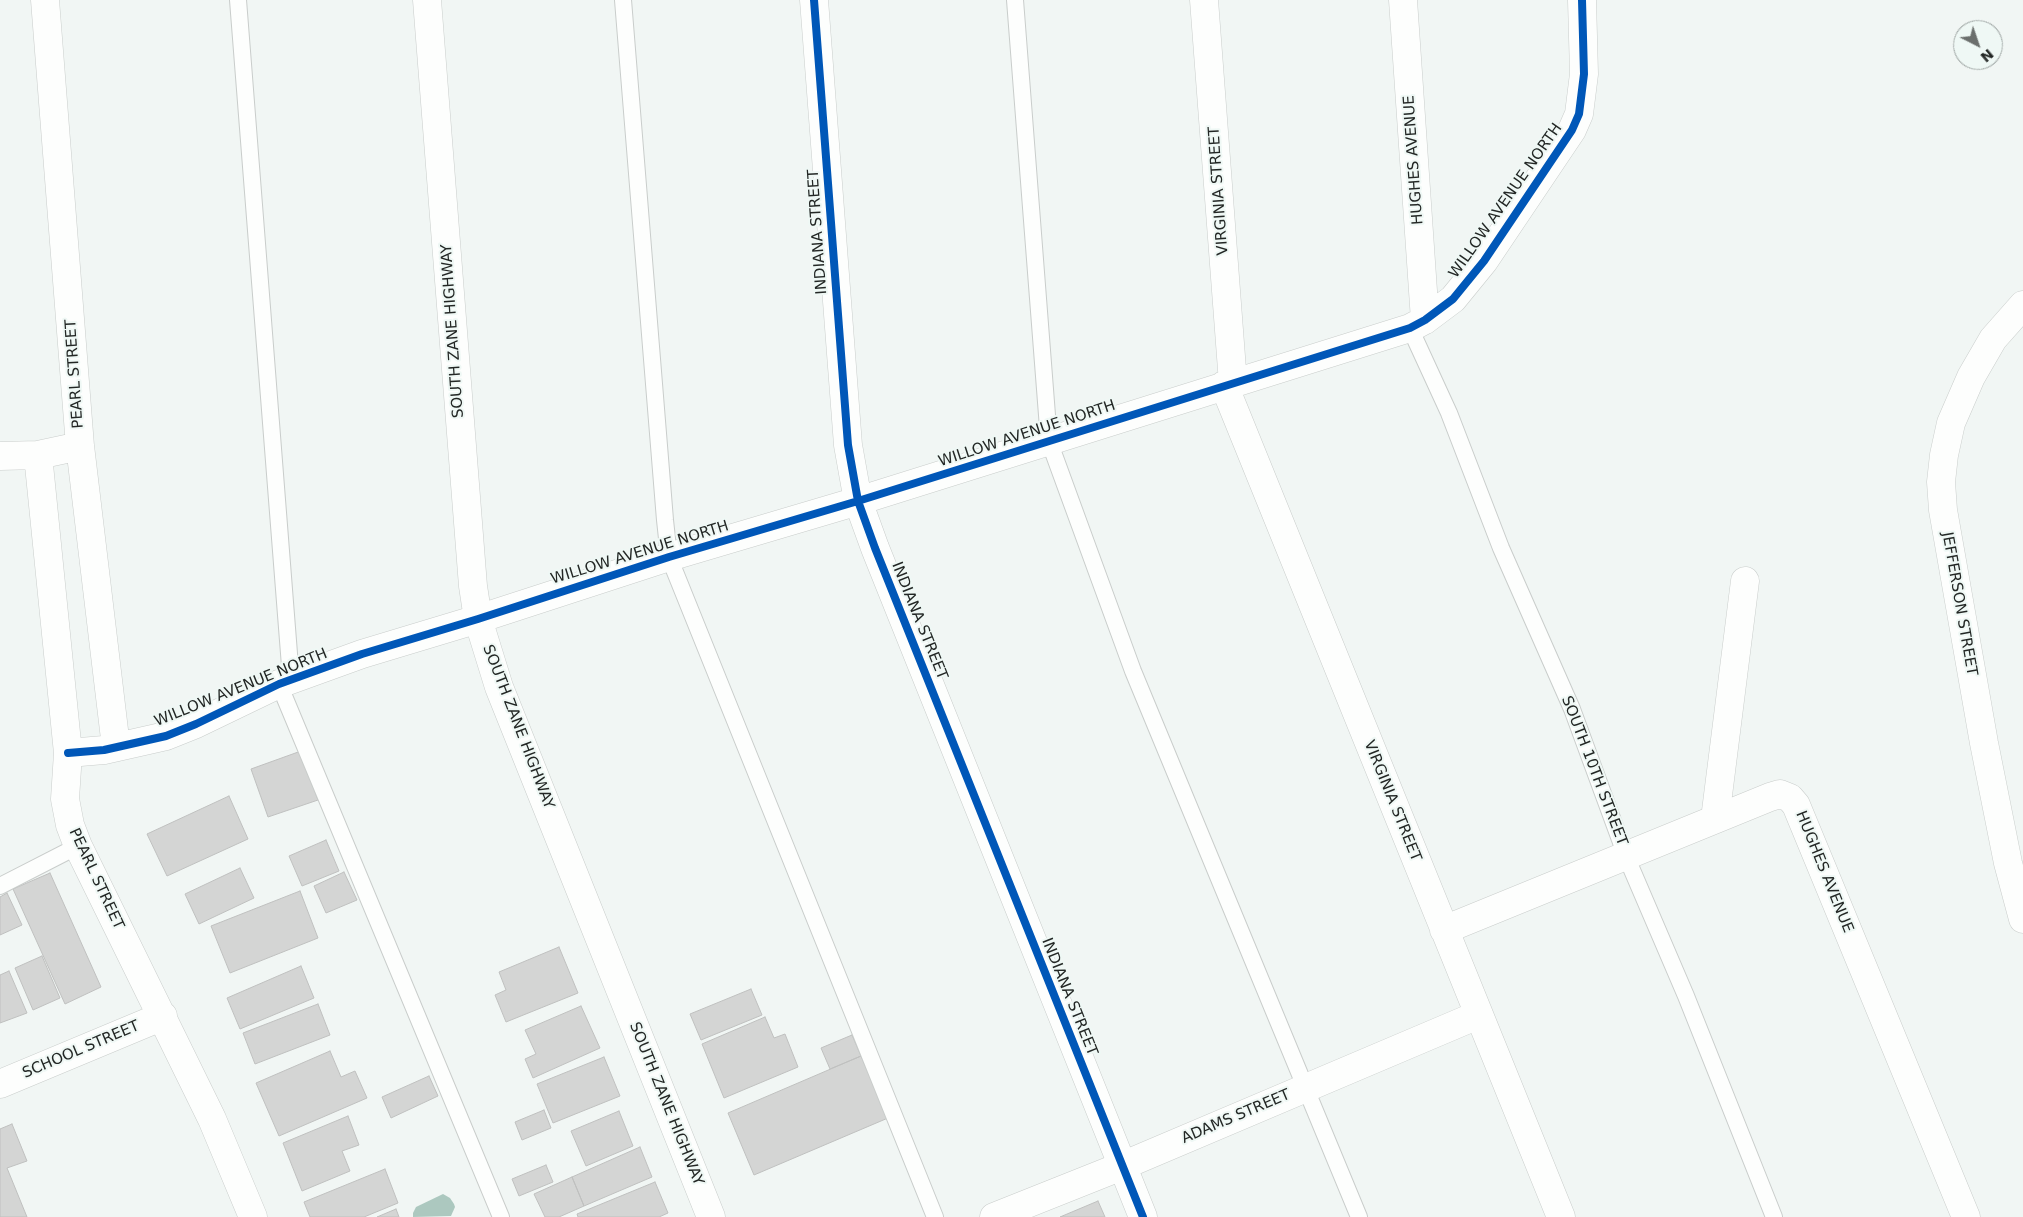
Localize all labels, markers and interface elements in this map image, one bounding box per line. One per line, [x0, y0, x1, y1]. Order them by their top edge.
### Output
north arrow [1953, 20, 2003, 70]
text: N [1978, 46, 1997, 65]
street label: HUGHES AVENUE [1401, 95, 1427, 225]
street label: WILLOW AVENUE NORTH [1446, 120, 1566, 282]
street label: VIRGINIA STREET [1206, 126, 1232, 256]
street label: INDIANA STREET [805, 169, 831, 295]
street label: SOUTH ZANE HIGHWAY [438, 243, 468, 419]
street label: PEARL STREET [62, 319, 88, 429]
street label: WILLOW AVENUE NORTH [936, 397, 1118, 471]
street label: WILLOW AVENUE NORTH [549, 517, 731, 589]
street label: JEFFERSON STREET [1937, 531, 1981, 677]
street label: INDIANA STREET [887, 560, 951, 682]
street label: SOUTH ZANE HIGHWAY [478, 642, 558, 812]
street label: WILLOW AVENUE NORTH [152, 645, 330, 731]
street label: SOUTH 10TH STREET [1557, 694, 1631, 848]
street label: VIRGINIA STREET [1359, 738, 1425, 864]
street label: HUGHES AVENUE [1791, 809, 1857, 935]
street label: PEARL STREET [65, 826, 127, 932]
street label: INDIANA STREET [1037, 936, 1101, 1058]
street label: SCHOOL STREET [20, 1017, 142, 1083]
street label: SOUTH ZANE HIGHWAY [625, 1020, 707, 1188]
street label: ADAMS STREET [1179, 1086, 1293, 1148]

